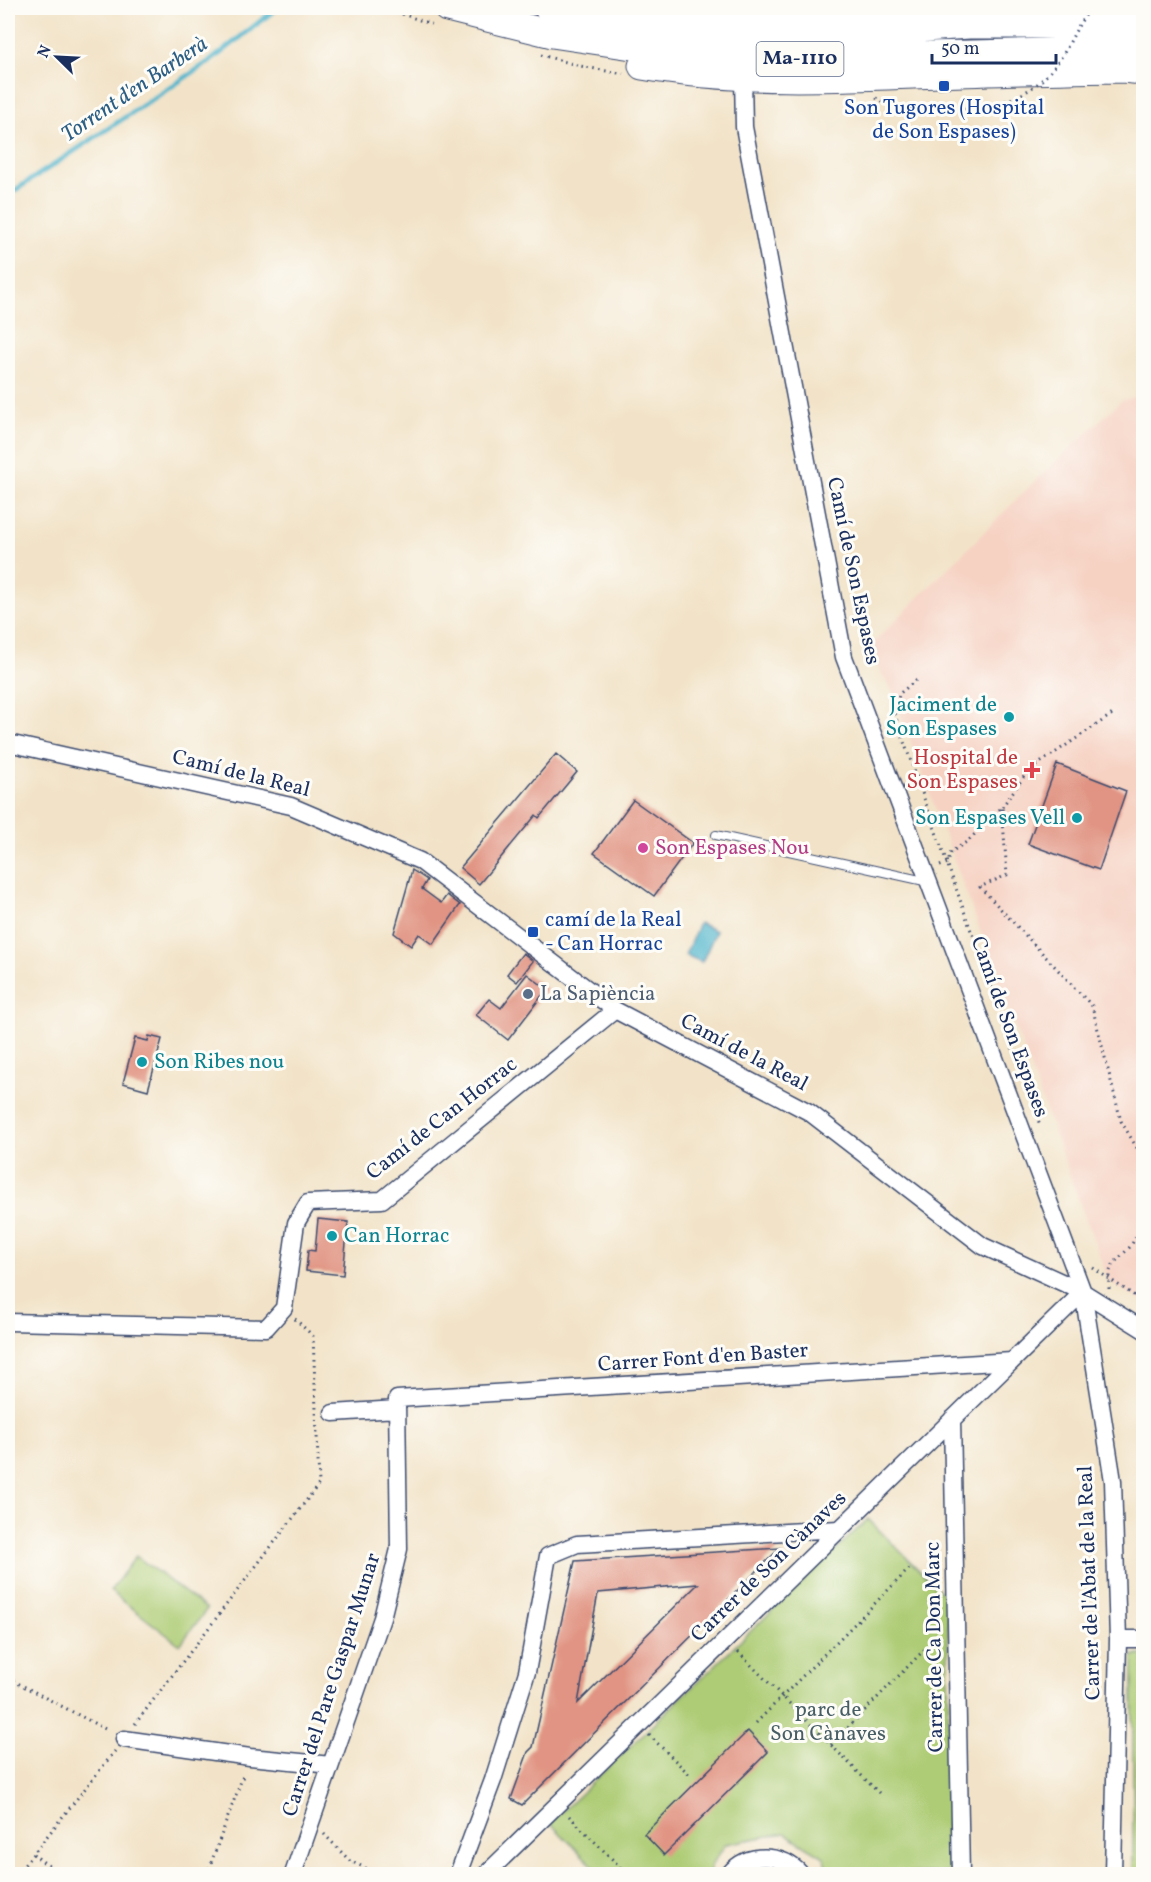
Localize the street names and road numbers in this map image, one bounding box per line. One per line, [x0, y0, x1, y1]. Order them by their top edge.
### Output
road number: Ma-1110 [756, 42, 844, 76]
street label: Camí de Son Espases [819, 475, 887, 667]
street label: Camí de la Real [169, 743, 313, 805]
street label: Camí de Son Espases [963, 932, 1055, 1122]
street label: Camí de la Real [675, 1007, 813, 1099]
street label: Camí de Can Horrac [360, 1051, 524, 1187]
street label: Carrer Font d'en Baster [597, 1336, 809, 1380]
street label: Carrer de l'Abat de la Real [1071, 1465, 1109, 1701]
street label: Carrer de Son Cànaves [685, 1485, 853, 1649]
street label: Carrer de Ca Don Marc [919, 1541, 951, 1753]
street label: Carrer del Pare Gaspar Munar [276, 1549, 388, 1821]

